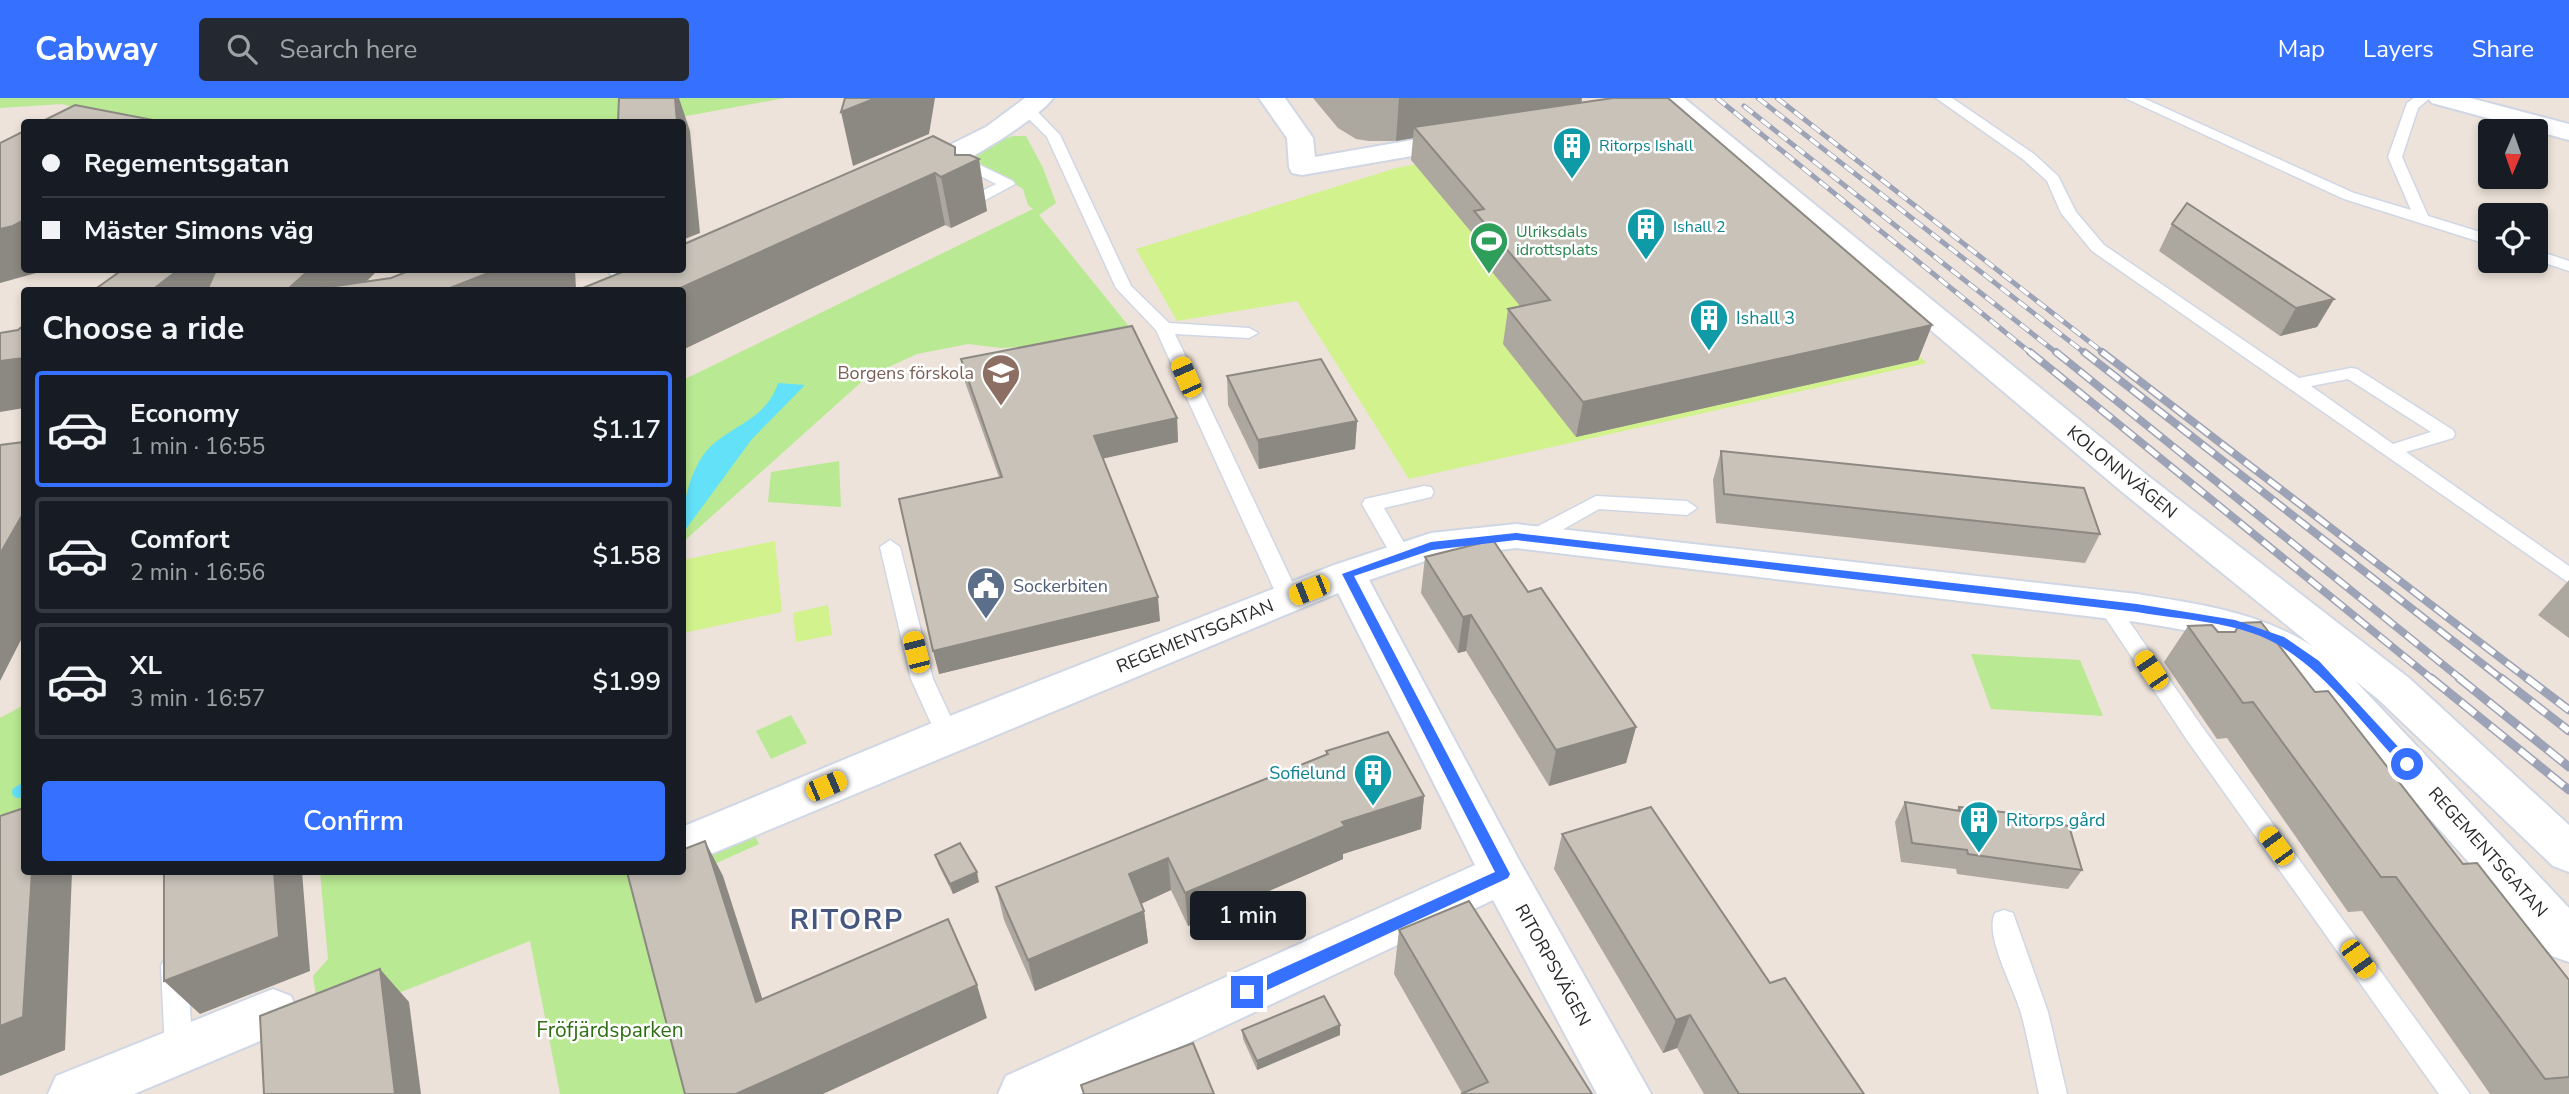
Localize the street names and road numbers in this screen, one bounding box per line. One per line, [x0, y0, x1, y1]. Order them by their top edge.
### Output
street label: KOLONNVÄGEN [2062, 420, 2182, 524]
street label: REGEMENTSGATAN [1113, 594, 1277, 678]
street label: REGEMENTSGATAN [2423, 782, 2553, 922]
street label: RITORPSVÄGEN [1510, 900, 1596, 1030]

